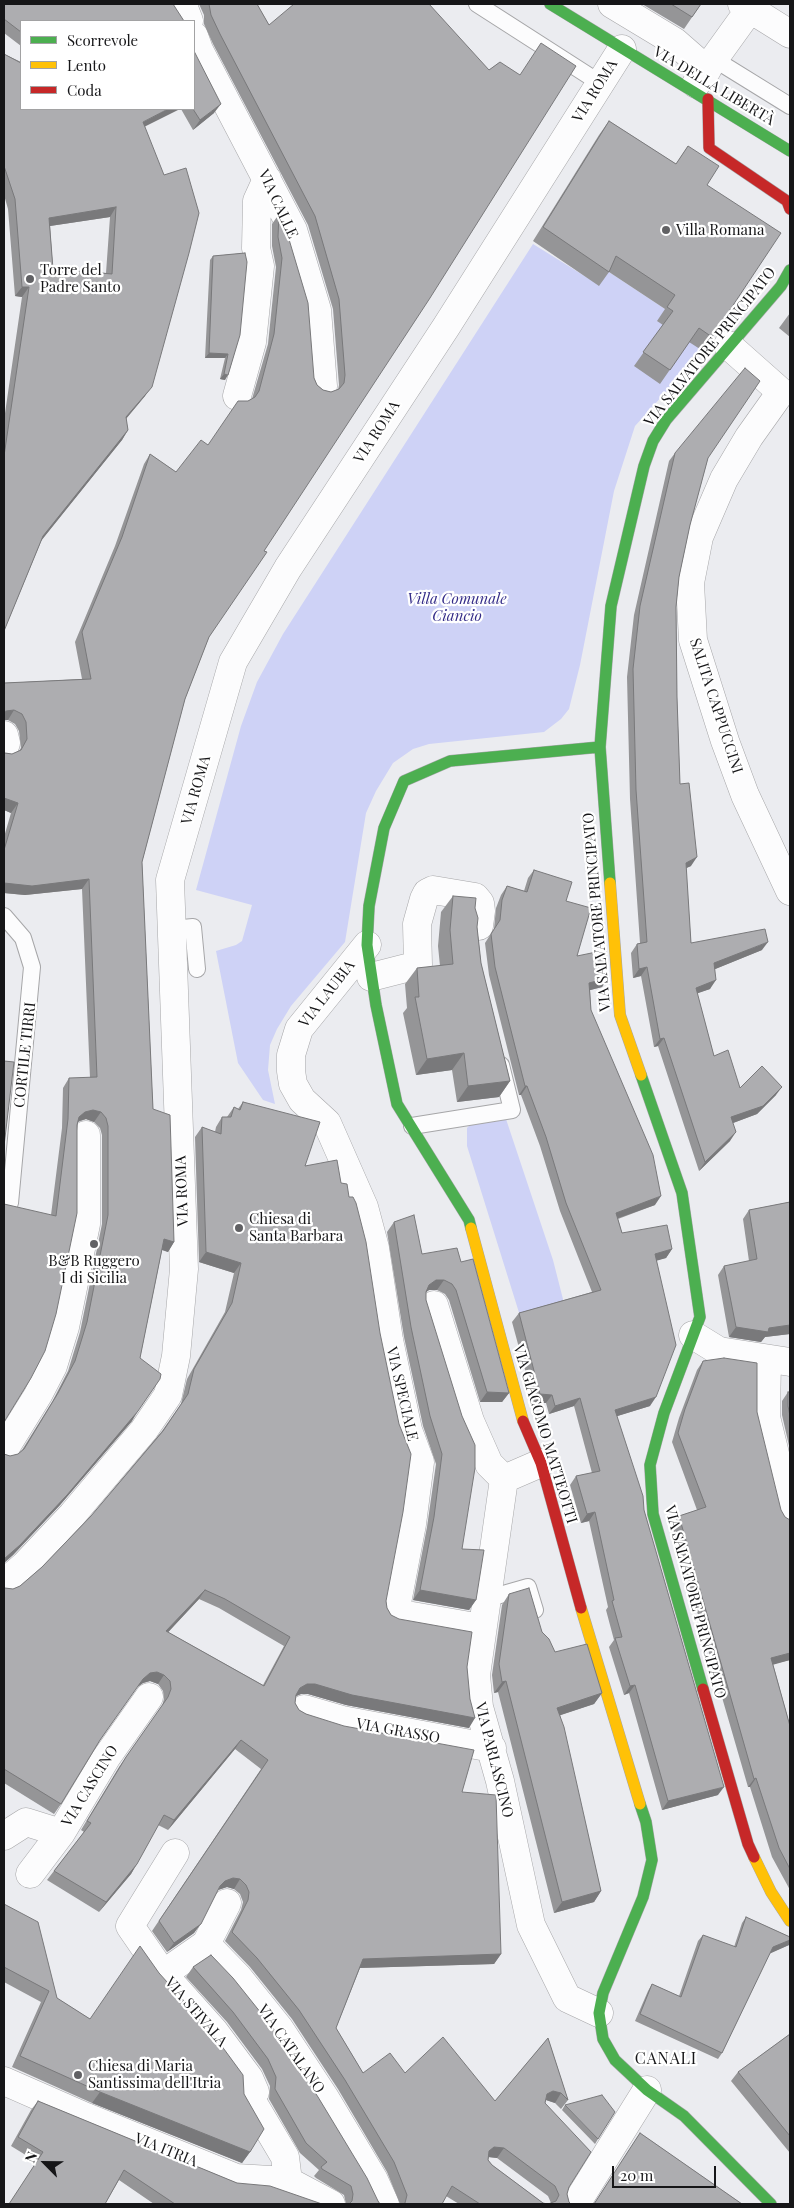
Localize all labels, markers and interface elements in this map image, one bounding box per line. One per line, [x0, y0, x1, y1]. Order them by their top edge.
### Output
legend [20, 20, 195, 110]
text: Scorrevole [67, 30, 138, 50]
street label: VIA DELLA LIBERTÀ [650, 43, 778, 129]
text: Lento [67, 55, 106, 75]
street label: VIA ROMA [569, 56, 621, 126]
text: Coda [67, 80, 102, 100]
street label: VIA CALLE [254, 167, 302, 241]
place label: Villa Romana [676, 221, 764, 239]
marker: Villa Romana [660, 224, 672, 236]
place label: Torre del Padre Santo [40, 261, 121, 296]
street label: VIA SALVATORE PRINCIPATO [640, 264, 780, 430]
marker: Torre del Padre Santo [24, 273, 36, 285]
street label: VIA ROMA [350, 397, 404, 467]
park label: Villa Comunale Ciancio [407, 590, 507, 625]
street label: SALITA CAPPUCCINI [686, 636, 746, 776]
street label: VIA ROMA [178, 753, 214, 827]
street label: VIA SALVATORE PRINCIPATO [579, 812, 615, 1012]
street label: VIA LAUBIA [295, 957, 359, 1031]
street label: CORTILE TIRRI [11, 1001, 39, 1109]
street label: VIA ROMA [172, 1155, 192, 1227]
place label: Chiesa di Santa Barbara [249, 1210, 343, 1245]
marker: Chiesa di Santa Barbara [233, 1222, 245, 1234]
marker: B&B Ruggero I di Sicilia [88, 1238, 100, 1250]
place label: B&B Ruggero I di Sicilia [48, 1252, 140, 1287]
street label: VIA GIACOMO MATTEOTTI [509, 1342, 581, 1526]
street label: VIA SPECIALE [382, 1345, 422, 1443]
street label: VIA SALVATORE PRINCIPATO [661, 1503, 729, 1701]
street label: VIA PARLASCINO [471, 1701, 517, 1819]
street label: VIA GRASSO [355, 1715, 441, 1747]
street label: VIA CASCINO [58, 1742, 122, 1830]
street label: VIA STIVALA [161, 1974, 231, 2050]
street label: VIA CATALANO [254, 2001, 328, 2097]
district label: CANALI [634, 2049, 698, 2069]
place label: Chiesa di Maria Santissima dell'Itria [88, 2057, 221, 2092]
marker: Chiesa di Maria Santissima dell'Itria [72, 2069, 84, 2081]
street label: VIA ITRIA [132, 2129, 200, 2171]
north arrow [20, 2138, 70, 2188]
text: N [20, 2149, 41, 2165]
scale bar [614, 2156, 718, 2188]
text: 20 m [620, 2165, 653, 2185]

